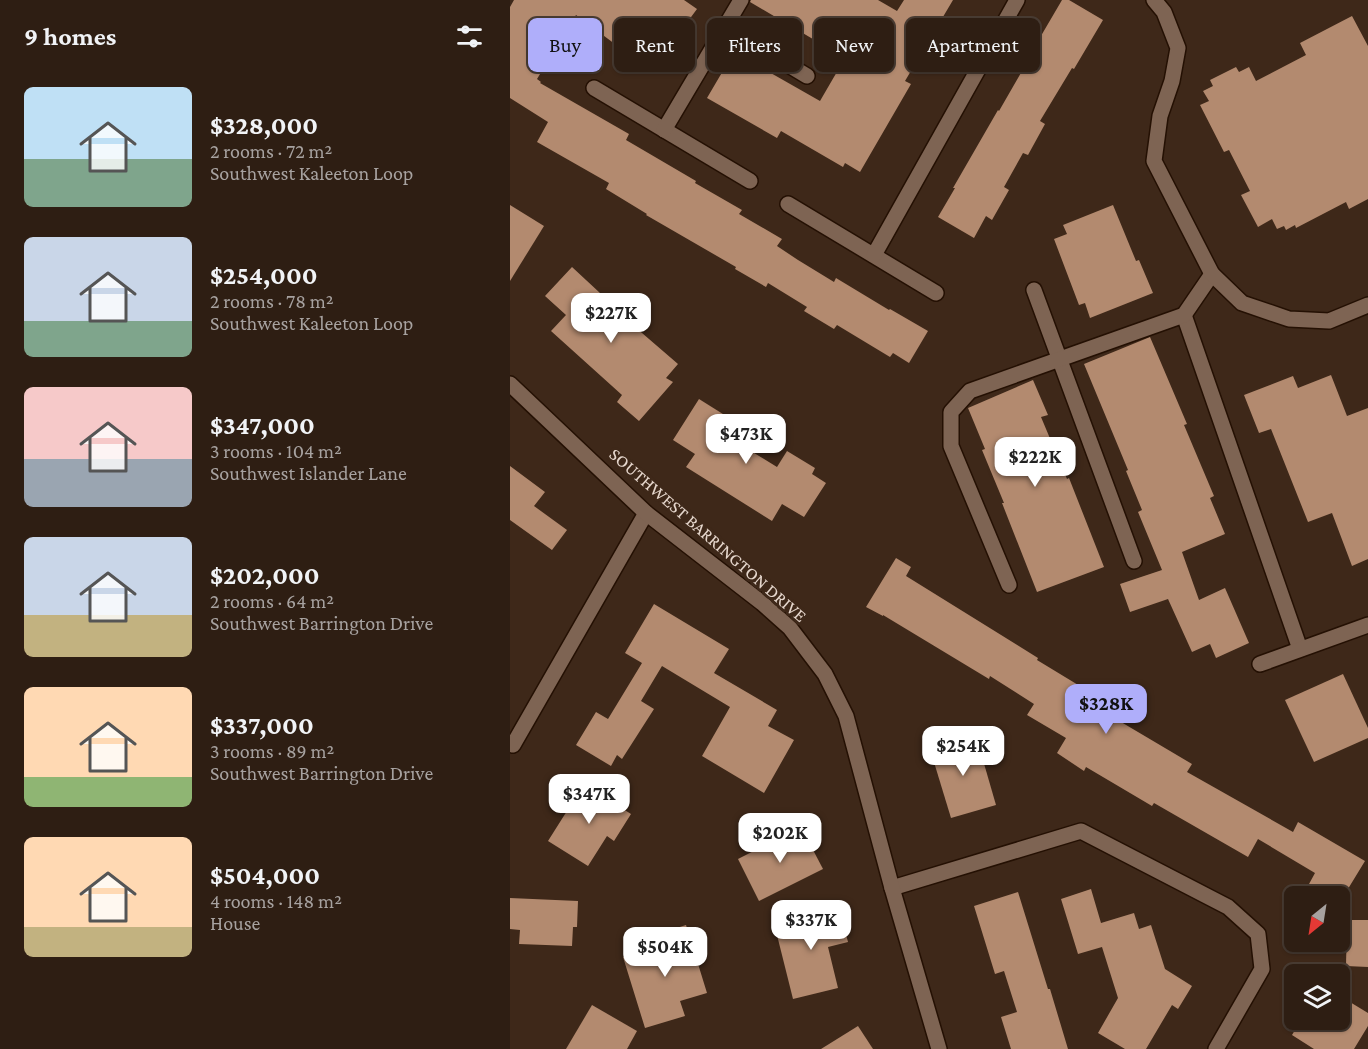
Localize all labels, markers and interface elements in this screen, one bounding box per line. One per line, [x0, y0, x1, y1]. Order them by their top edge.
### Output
chip: Buy [528, 18, 602, 72]
chip: Rent [614, 18, 695, 72]
chip: Filters [707, 18, 802, 72]
chip: New [814, 18, 894, 72]
chip: Apartment [906, 18, 1040, 72]
icon: filters [453, 20, 486, 53]
text: 9 homes [24, 22, 116, 51]
icon: home [72, 111, 144, 183]
text: $328,000 [210, 111, 318, 140]
text: 2 rooms · 72 m² [210, 140, 332, 162]
text: Southwest Kaleeton Loop [210, 162, 413, 184]
icon: home [72, 261, 144, 333]
text: $254,000 [210, 261, 317, 290]
text: 2 rooms · 78 m² [210, 290, 334, 312]
pin: $227K [569, 293, 653, 344]
text: $227K [585, 301, 637, 323]
text: Southwest Kaleeton Loop [210, 312, 413, 334]
icon: home [72, 411, 144, 483]
text: $347,000 [210, 411, 315, 440]
pin: $473K [704, 414, 788, 465]
text: $473K [720, 422, 772, 444]
pin: $222K [993, 437, 1077, 488]
text: 3 rooms · 104 m² [210, 440, 342, 462]
street label: SOUTHWEST BARRINGTON DRIVE [605, 444, 811, 626]
text: $222K [1009, 445, 1061, 467]
text: Southwest Islander Lane [210, 462, 407, 484]
icon: home [72, 561, 144, 633]
text: $202,000 [210, 561, 320, 590]
text: 2 rooms · 64 m² [210, 590, 334, 612]
text: Southwest Barrington Drive [210, 612, 433, 634]
pin: $328K [1064, 684, 1148, 735]
text: $328K [1079, 692, 1133, 714]
icon: home [72, 711, 144, 783]
text: $337,000 [210, 711, 314, 740]
pin: $254K [921, 726, 1005, 777]
text: $254K [936, 734, 990, 756]
text: 3 rooms · 89 m² [210, 740, 334, 762]
text: Southwest Barrington Drive [210, 762, 433, 784]
pin: $347K [547, 774, 631, 825]
text: $347K [563, 782, 615, 804]
pin: $202K [738, 813, 822, 864]
text: $202K [752, 821, 808, 843]
icon: home [72, 861, 144, 933]
text: $504,000 [210, 861, 320, 890]
north arrow [1284, 886, 1350, 952]
map controls [1284, 886, 1350, 1030]
text: 4 rooms · 148 m² [210, 890, 342, 912]
pin: $337K [769, 900, 853, 951]
text: $337K [785, 908, 837, 930]
text: House [210, 912, 260, 934]
pin: $504K [623, 927, 707, 978]
text: $504K [637, 935, 693, 957]
button: layers [1284, 964, 1350, 1030]

